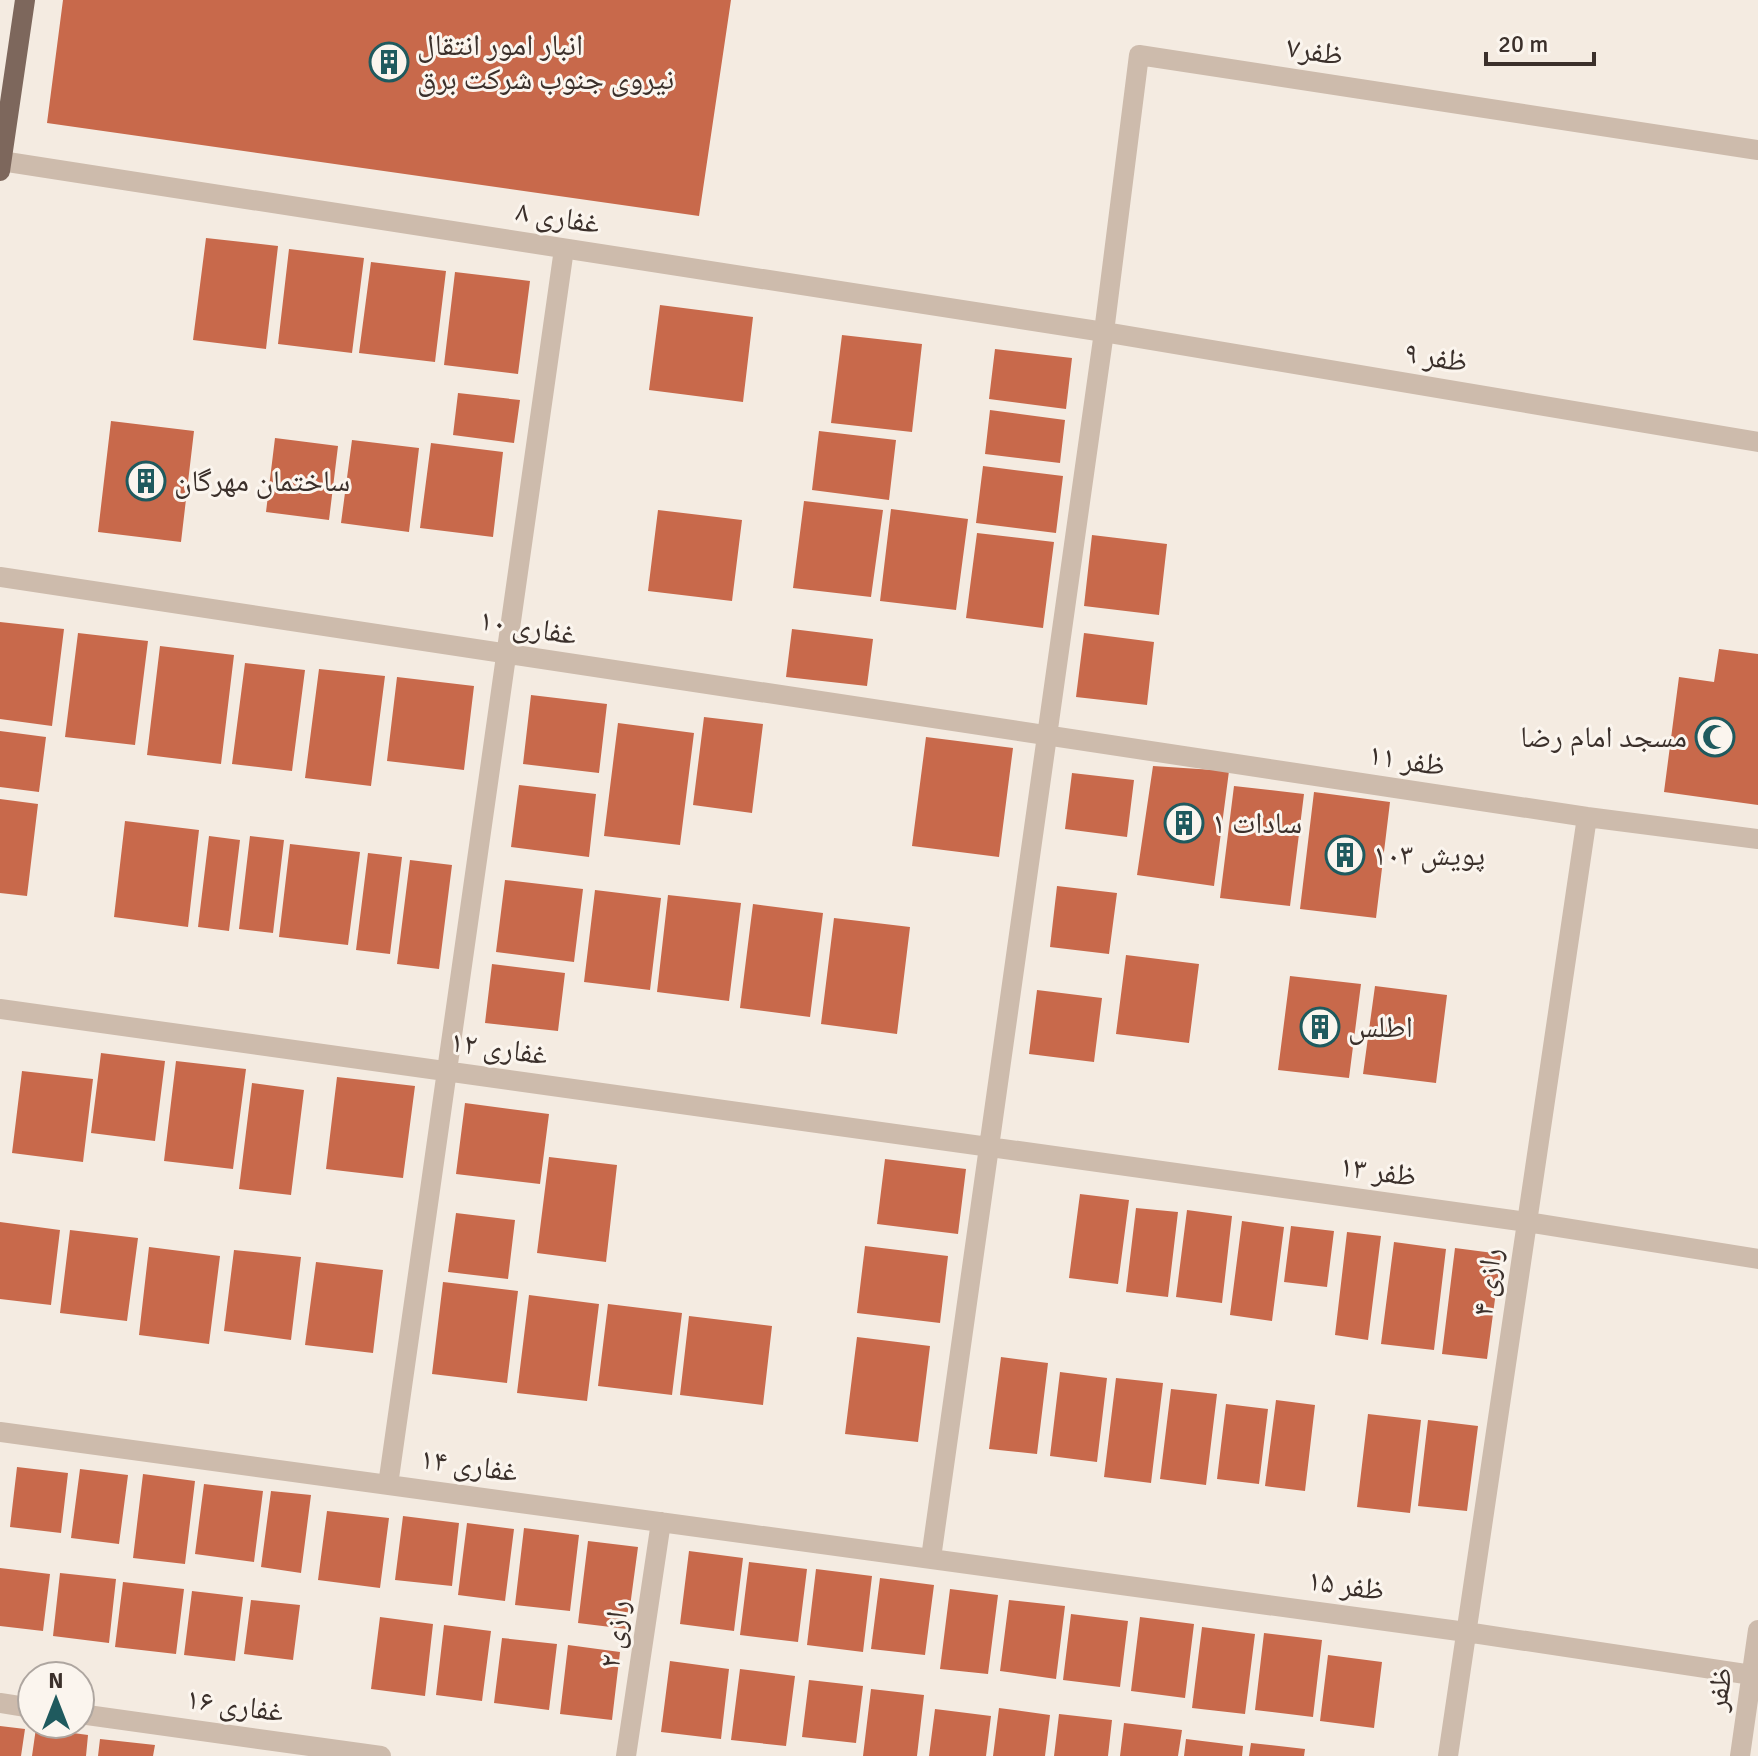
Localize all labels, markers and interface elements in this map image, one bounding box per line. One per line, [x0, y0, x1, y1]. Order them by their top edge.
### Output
scale bar [1486, 16, 1594, 66]
place label: انبار امور انتقال نیروی جنوب شرکت برق [417, 27, 674, 98]
street label: ظفر۷ [1284, 29, 1346, 74]
text: 20 m [1498, 29, 1548, 59]
building icon: انبار امور انتقال نیروی جنوب شرکت برق [368, 41, 410, 83]
street label: غفاری ۸ [513, 193, 603, 242]
street label: ظفر ۹ [1402, 334, 1470, 381]
building icon: ساختمان مهرگان [125, 460, 167, 502]
place label: ساختمان مهرگان [174, 463, 350, 500]
street label: غفاری ۱۰ [477, 602, 579, 653]
mosque icon: مسجد امام رضا [1694, 716, 1736, 758]
place label: مسجد امام رضا [1520, 719, 1687, 756]
street label: ظفر ۱۱ [1366, 736, 1448, 785]
building icon: سادات ۱ [1163, 802, 1205, 844]
place label: سادات ۱ [1212, 805, 1302, 842]
building icon: پویش ۱۰۳ [1324, 834, 1366, 876]
place label: پویش ۱۰۳ [1373, 837, 1485, 874]
building icon: اطلس [1299, 1006, 1341, 1048]
place label: اطلس [1348, 1009, 1413, 1046]
street label: غفاری ۱۲ [448, 1023, 550, 1074]
street label: ظفر ۱۳ [1337, 1148, 1419, 1195]
street label: رازی ۴ [1464, 1245, 1511, 1319]
street label: غفاری ۱۴ [418, 1440, 520, 1491]
street label: ظفر ۱۵ [1305, 1562, 1387, 1609]
street label: رازی ۲ [591, 1597, 638, 1671]
north arrow [16, 1660, 96, 1740]
street label: ظفر [1698, 1665, 1741, 1714]
text: N [48, 1667, 64, 1694]
street label: غفاری ۱۶ [184, 1680, 286, 1731]

